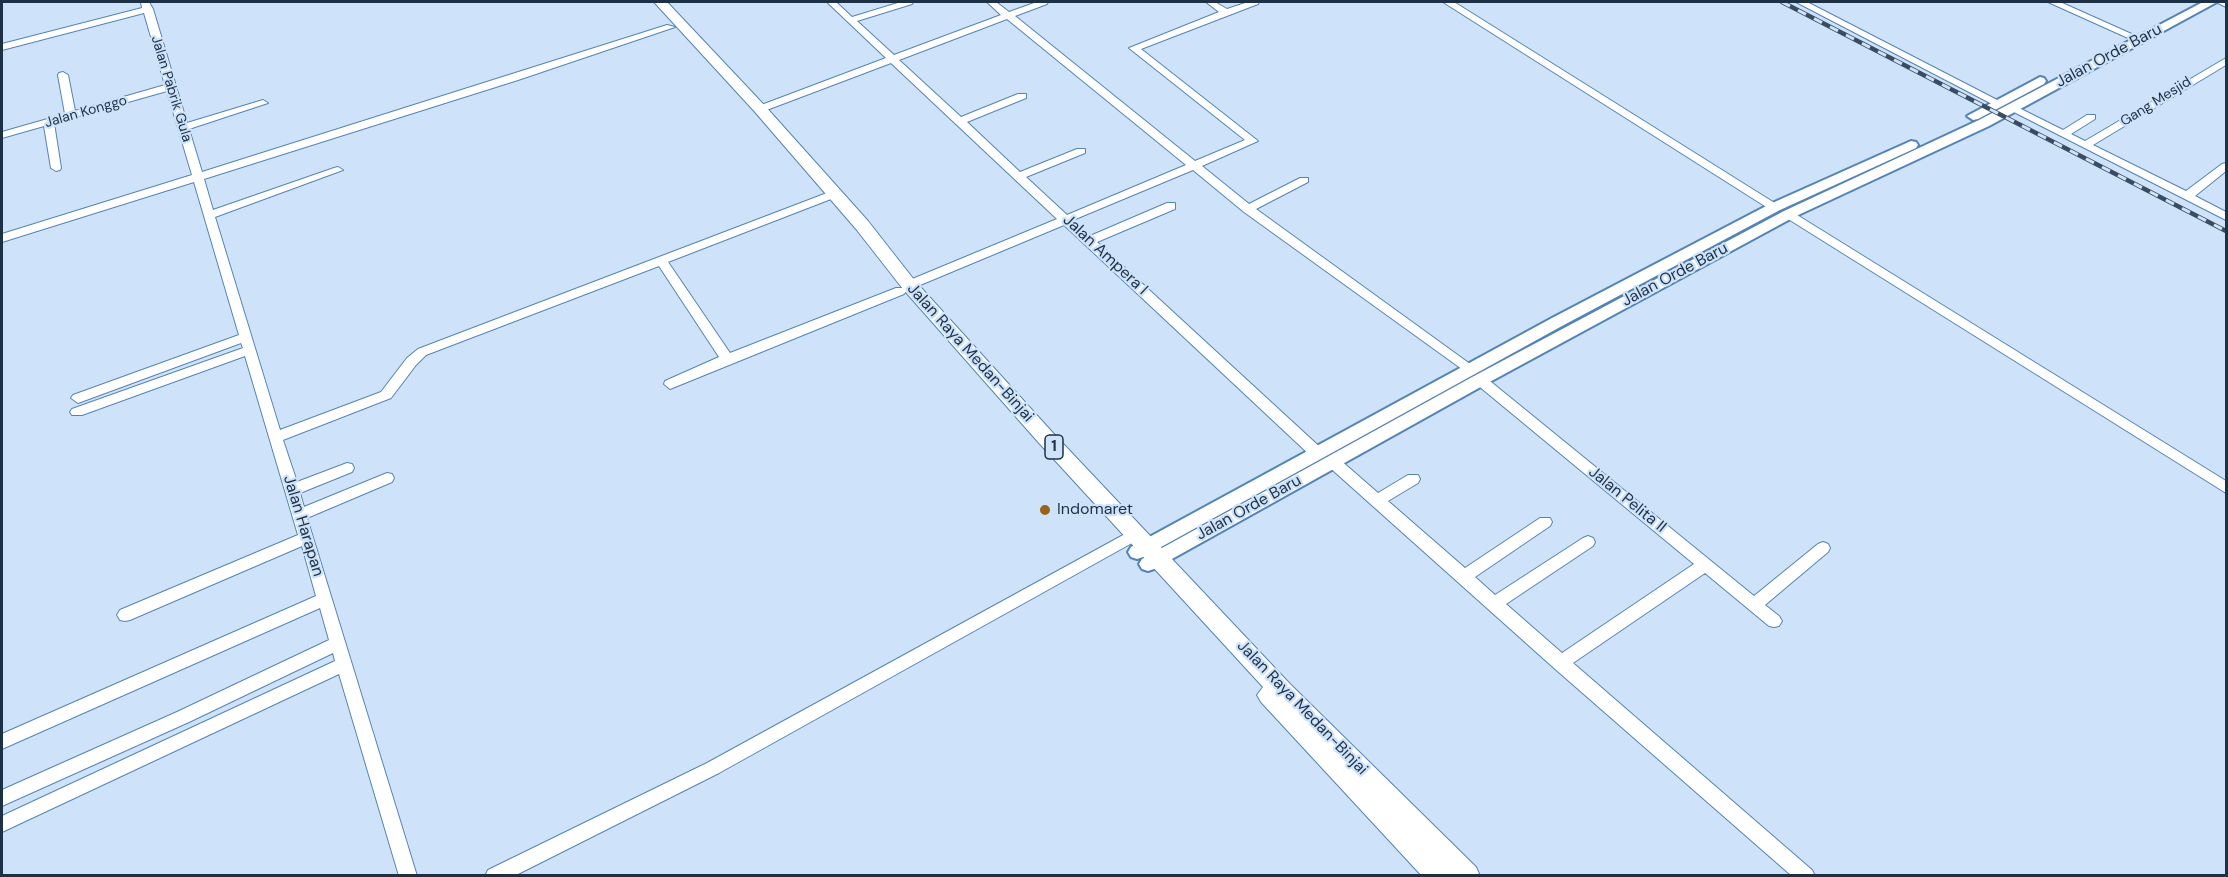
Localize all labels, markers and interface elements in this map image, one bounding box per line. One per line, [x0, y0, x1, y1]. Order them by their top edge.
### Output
street label: Jalan Orde Baru [2053, 20, 2165, 92]
street label: Jalan Pabrik Gula [147, 34, 195, 144]
street label: Gang Mesjid [2118, 74, 2194, 130]
street label: Jalan Konggo [43, 92, 129, 132]
street label: Jalan Ampera I [1059, 211, 1151, 299]
street label: Jalan Orde Baru [1619, 239, 1731, 311]
street label: Jalan Raya Medan-Binjai [903, 280, 1037, 426]
road number: 1 [1045, 435, 1063, 459]
street label: Jalan Pelita II [1584, 463, 1670, 537]
street label: Jalan Orde Baru [1193, 471, 1305, 545]
street label: Jalan Harapan [279, 473, 327, 579]
place label: Indomaret [1057, 500, 1133, 520]
marker: Indomaret [1038, 503, 1052, 517]
street label: Jalan Raya Medan-Binjai [1233, 637, 1371, 779]

